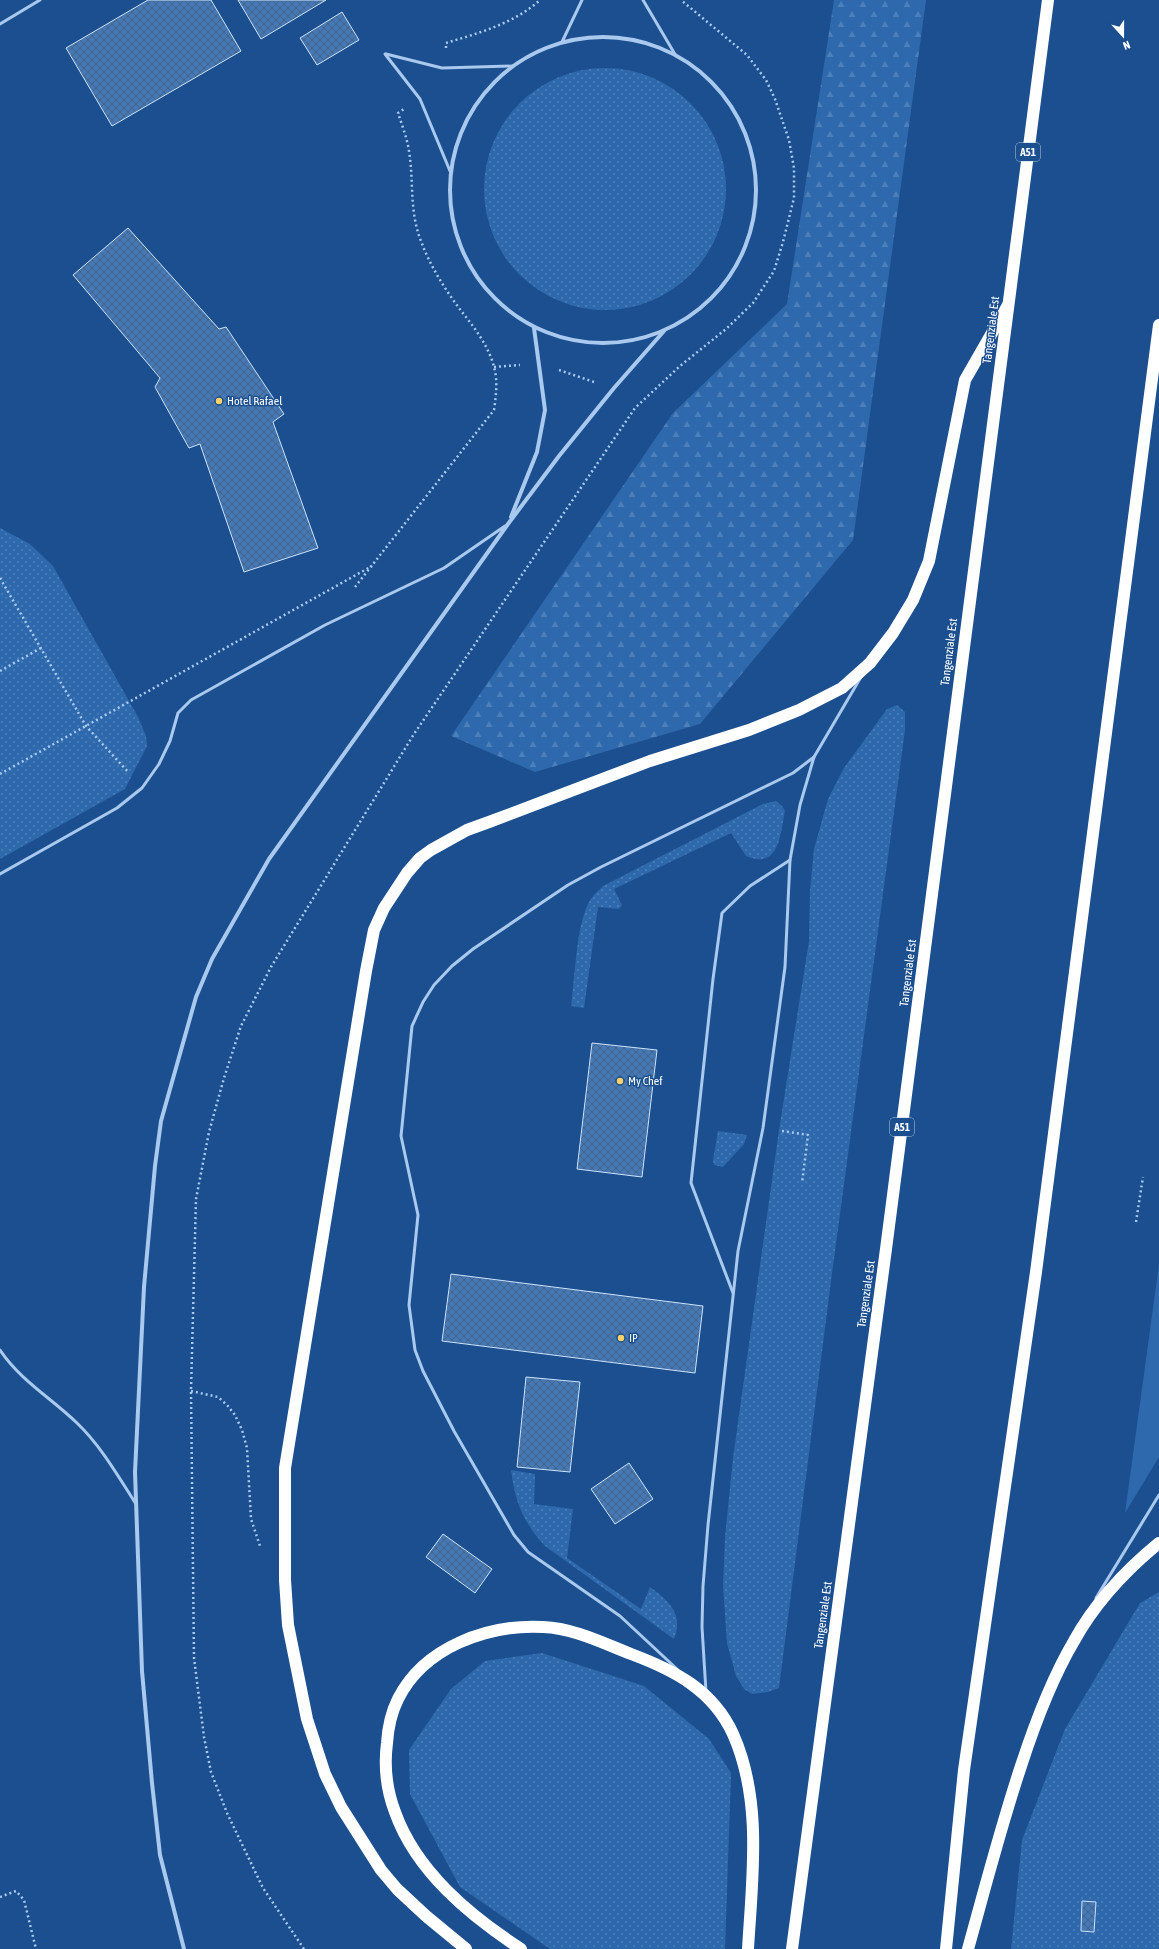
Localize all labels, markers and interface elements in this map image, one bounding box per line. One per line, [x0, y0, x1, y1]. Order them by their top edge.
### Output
north arrow [1103, 16, 1143, 56]
text: N [1121, 39, 1132, 52]
road number: A51 [1016, 143, 1040, 161]
street label: Tangenziale Est [980, 295, 1002, 364]
place label: Hotel Rafael [227, 394, 283, 408]
marker: Hotel Rafael [214, 396, 224, 406]
street label: Tangenziale Est [938, 617, 960, 686]
street label: Tangenziale Est [897, 938, 919, 1007]
place label: My Chef [628, 1074, 663, 1088]
marker: My Chef [615, 1076, 625, 1086]
road number: A51 [890, 1118, 914, 1136]
street label: Tangenziale Est [854, 1259, 878, 1328]
place label: IP [629, 1331, 638, 1345]
marker: IP [616, 1333, 626, 1343]
street label: Tangenziale Est [811, 1580, 835, 1649]

